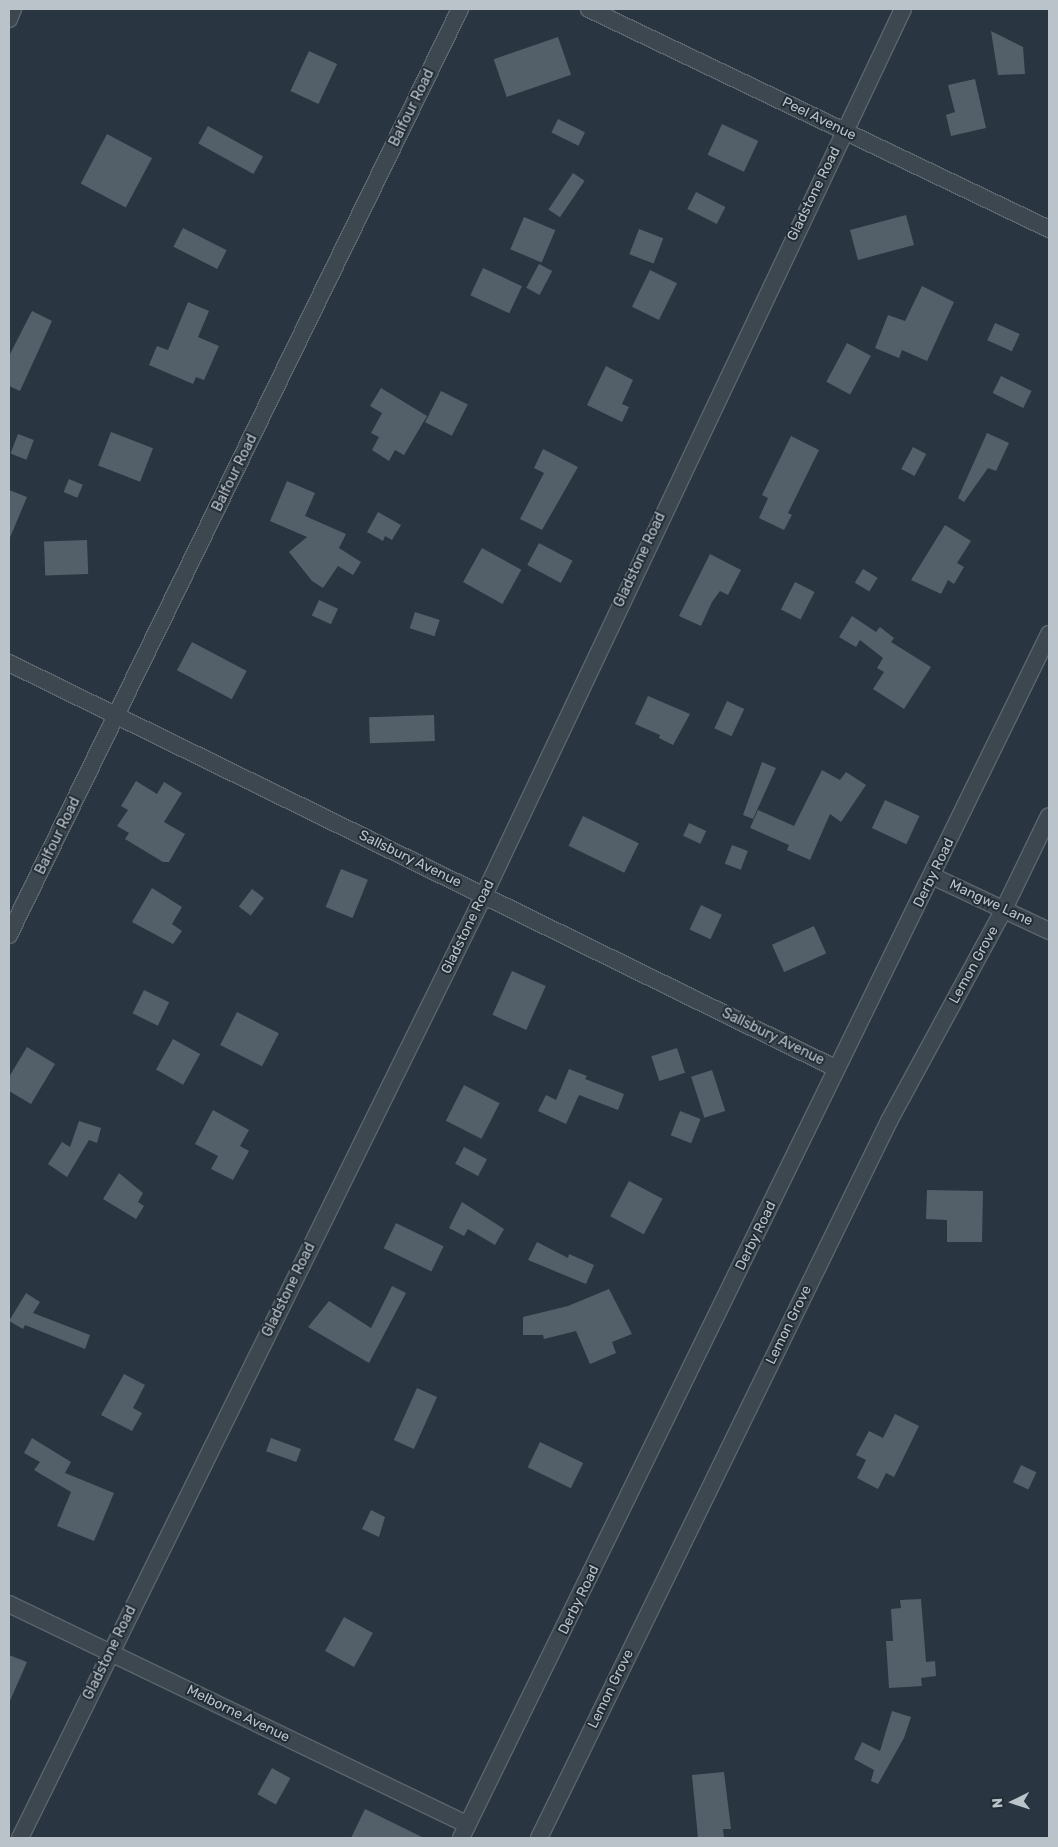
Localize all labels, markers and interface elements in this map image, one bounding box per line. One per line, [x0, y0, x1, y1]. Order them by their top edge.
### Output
street label: Balfour Road [386, 67, 438, 149]
street label: Peel Avenue [779, 94, 859, 144]
street label: Gladstone Road [784, 144, 844, 244]
street label: Balfour Road [209, 432, 261, 514]
street label: Gladstone Road [611, 510, 669, 610]
street label: Balfour Road [32, 795, 84, 877]
street label: Sallsbury Avenue [356, 827, 464, 891]
street label: Derby Road [910, 836, 958, 910]
street label: Mangwe Lane [947, 876, 1035, 930]
street label: Gladstone Road [438, 877, 498, 977]
street label: Lemon Grove [946, 923, 1002, 1007]
street label: Sallsbury Avenue [719, 1005, 827, 1069]
street label: Derby Road [732, 1199, 780, 1273]
street label: Gladstone Road [259, 1240, 319, 1340]
street label: Lemon Grove [763, 1283, 815, 1367]
street label: Derby Road [555, 1563, 603, 1637]
street label: Gladstone Road [80, 1603, 140, 1703]
street label: Lemon Grove [585, 1647, 637, 1731]
street label: Melborne Avenue [184, 1682, 292, 1746]
north arrow [988, 1777, 1038, 1827]
text: N [989, 1797, 1006, 1809]

